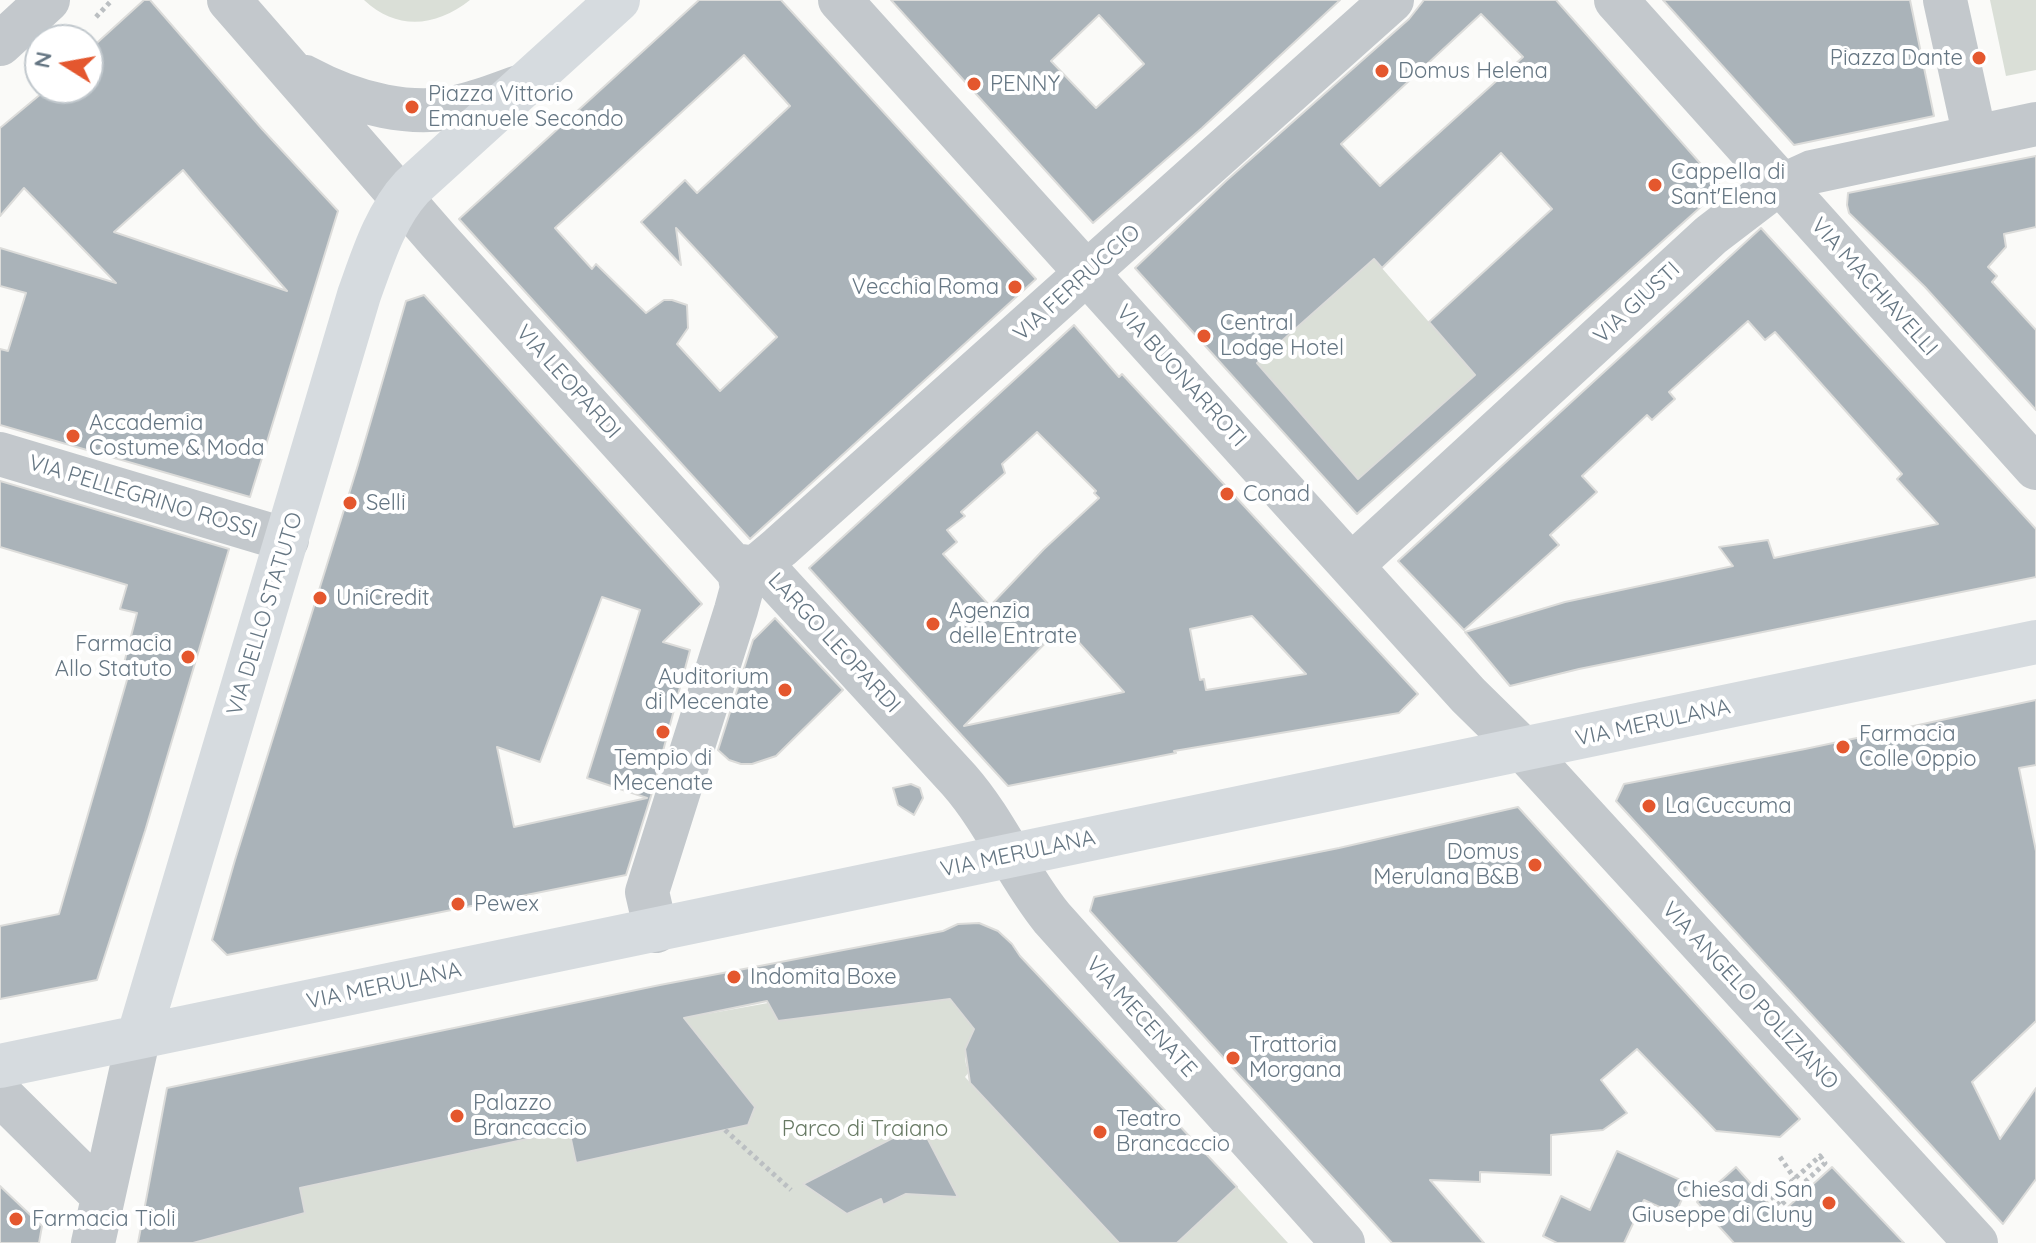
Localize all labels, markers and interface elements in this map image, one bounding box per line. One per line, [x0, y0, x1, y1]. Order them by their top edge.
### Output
north arrow [24, 24, 104, 104]
place label: Piazza Dante [1830, 45, 1963, 71]
text: N [27, 49, 58, 70]
marker: Piazza Dante [1970, 49, 1988, 67]
place label: Domus Helena [1398, 58, 1548, 84]
marker: Domus Helena [1373, 62, 1391, 80]
place label: PENNY [990, 71, 1060, 97]
marker: PENNY [965, 75, 983, 93]
place label: Piazza Vittorio Emanuele Secondo [428, 81, 624, 132]
marker: Piazza Vittorio Emanuele Secondo [403, 98, 421, 116]
place label: Cappella di Sant'Elena [1671, 159, 1785, 210]
marker: Cappella di Sant'Elena [1646, 176, 1664, 194]
street label: VIA MACHIAVELLI [1805, 213, 1943, 361]
street label: VIA FERRUCCIO [1008, 219, 1146, 347]
street label: VIA GIUSTI [1589, 257, 1685, 349]
place label: Vecchia Roma [852, 274, 999, 300]
marker: Vecchia Roma [1006, 278, 1024, 296]
street label: VIA BUONARROTI [1110, 300, 1252, 452]
place label: Central Lodge Hotel [1220, 310, 1344, 362]
street label: VIA LEOPARDI [510, 320, 626, 444]
marker: Central Lodge Hotel [1195, 327, 1213, 345]
place label: Accademia Costume & Moda [89, 410, 265, 462]
marker: Accademia Costume & Moda [64, 427, 82, 445]
street label: VIA PELLEGRINO ROSSI [25, 450, 261, 544]
place label: Conad [1243, 481, 1310, 507]
marker: Conad [1218, 485, 1236, 503]
place label: Selli [366, 490, 406, 516]
marker: Selli [341, 494, 359, 512]
street label: VIA DELLO STATUTO [222, 509, 308, 719]
street label: LARGO LEOPARDI [762, 567, 906, 719]
place label: UniCredit [336, 585, 429, 611]
marker: UniCredit [311, 589, 329, 607]
place label: Agenzia delle Entrate [949, 598, 1077, 650]
marker: Agenzia delle Entrate [924, 615, 942, 633]
place label: Farmacia Allo Statuto [55, 631, 172, 682]
marker: Farmacia Allo Statuto [179, 648, 197, 666]
place label: Auditorium di Mecenate [645, 664, 769, 716]
marker: Auditorium di Mecenate [776, 681, 794, 699]
street label: VIA MERULANA [1573, 694, 1733, 752]
place label: Farmacia Colle Oppio [1859, 721, 1977, 772]
marker: Tempio di Mecenate [654, 723, 672, 741]
marker: Farmacia Colle Oppio [1834, 738, 1852, 756]
place label: Tempio di Mecenate [613, 745, 713, 796]
place label: La Cuccuma [1665, 793, 1792, 819]
marker: La Cuccuma [1640, 797, 1658, 815]
street label: VIA MERULANA [938, 825, 1098, 883]
place label: Domus Merulana B&B [1373, 839, 1519, 890]
marker: Domus Merulana B&B [1526, 856, 1544, 874]
place label: Pewex [474, 891, 539, 917]
marker: Pewex [449, 895, 467, 913]
street label: VIA ANGELO POLIZIANO [1656, 897, 1844, 1095]
street label: VIA MECENATE [1080, 951, 1202, 1083]
street label: VIA MERULANA [304, 957, 464, 1015]
place label: Indomita Boxe [750, 964, 897, 990]
marker: Indomita Boxe [725, 968, 743, 986]
place label: Trattoria Morgana [1249, 1032, 1342, 1084]
marker: Trattoria Morgana [1224, 1049, 1242, 1067]
place label: Palazzo Brancaccio [473, 1090, 587, 1142]
place label: Teatro Brancaccio [1116, 1106, 1230, 1158]
marker: Palazzo Brancaccio [448, 1107, 466, 1125]
park label: Parco di Traiano [782, 1116, 948, 1142]
marker: Teatro Brancaccio [1091, 1123, 1109, 1141]
place label: Chiesa di San Giuseppe di Cluny [1632, 1177, 1813, 1228]
marker: Chiesa di San Giuseppe di Cluny [1820, 1194, 1838, 1212]
place label: Farmacia Tioli [32, 1206, 176, 1232]
marker: Farmacia Tioli [7, 1210, 25, 1228]

